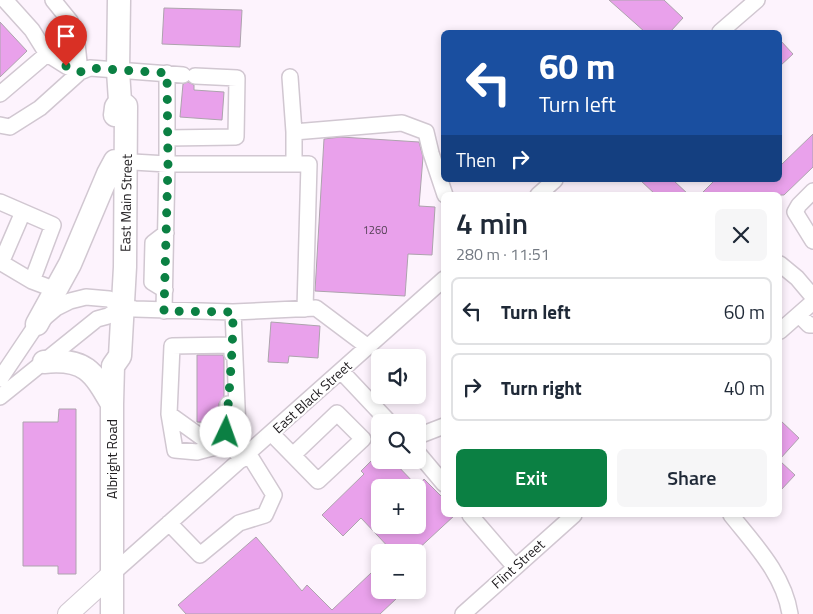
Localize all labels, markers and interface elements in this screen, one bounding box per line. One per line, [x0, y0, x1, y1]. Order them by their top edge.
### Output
pin [45, 15, 87, 66]
icon: arrive [52, 22, 80, 50]
text: 60 m [539, 39, 615, 93]
icon: left [456, 50, 521, 115]
text: Turn left [539, 87, 616, 121]
text: Then [456, 145, 496, 174]
icon: right [506, 145, 534, 173]
street label: East Main Street [114, 154, 137, 252]
text: 4 min [456, 200, 528, 246]
button: close [715, 209, 767, 261]
house number: 1260 [363, 222, 387, 238]
text: 280 m · 11:51 [456, 242, 550, 266]
icon: left [458, 297, 486, 325]
text: Turn left [501, 297, 571, 326]
text: 60 m [724, 297, 765, 326]
map controls [371, 349, 426, 599]
button: sound [371, 349, 426, 404]
street label: East Black Street [267, 355, 356, 438]
icon: right [458, 373, 486, 401]
text: Turn right [501, 373, 582, 402]
text: 40 m [724, 373, 765, 402]
position arrow [199, 405, 251, 457]
button: search [371, 414, 426, 469]
street label: Albright Road [101, 419, 122, 499]
button: Exit [456, 449, 607, 507]
button: Share [617, 449, 767, 507]
button: + [371, 479, 426, 534]
street label: Flint Street [486, 534, 549, 593]
button: − [371, 544, 426, 599]

